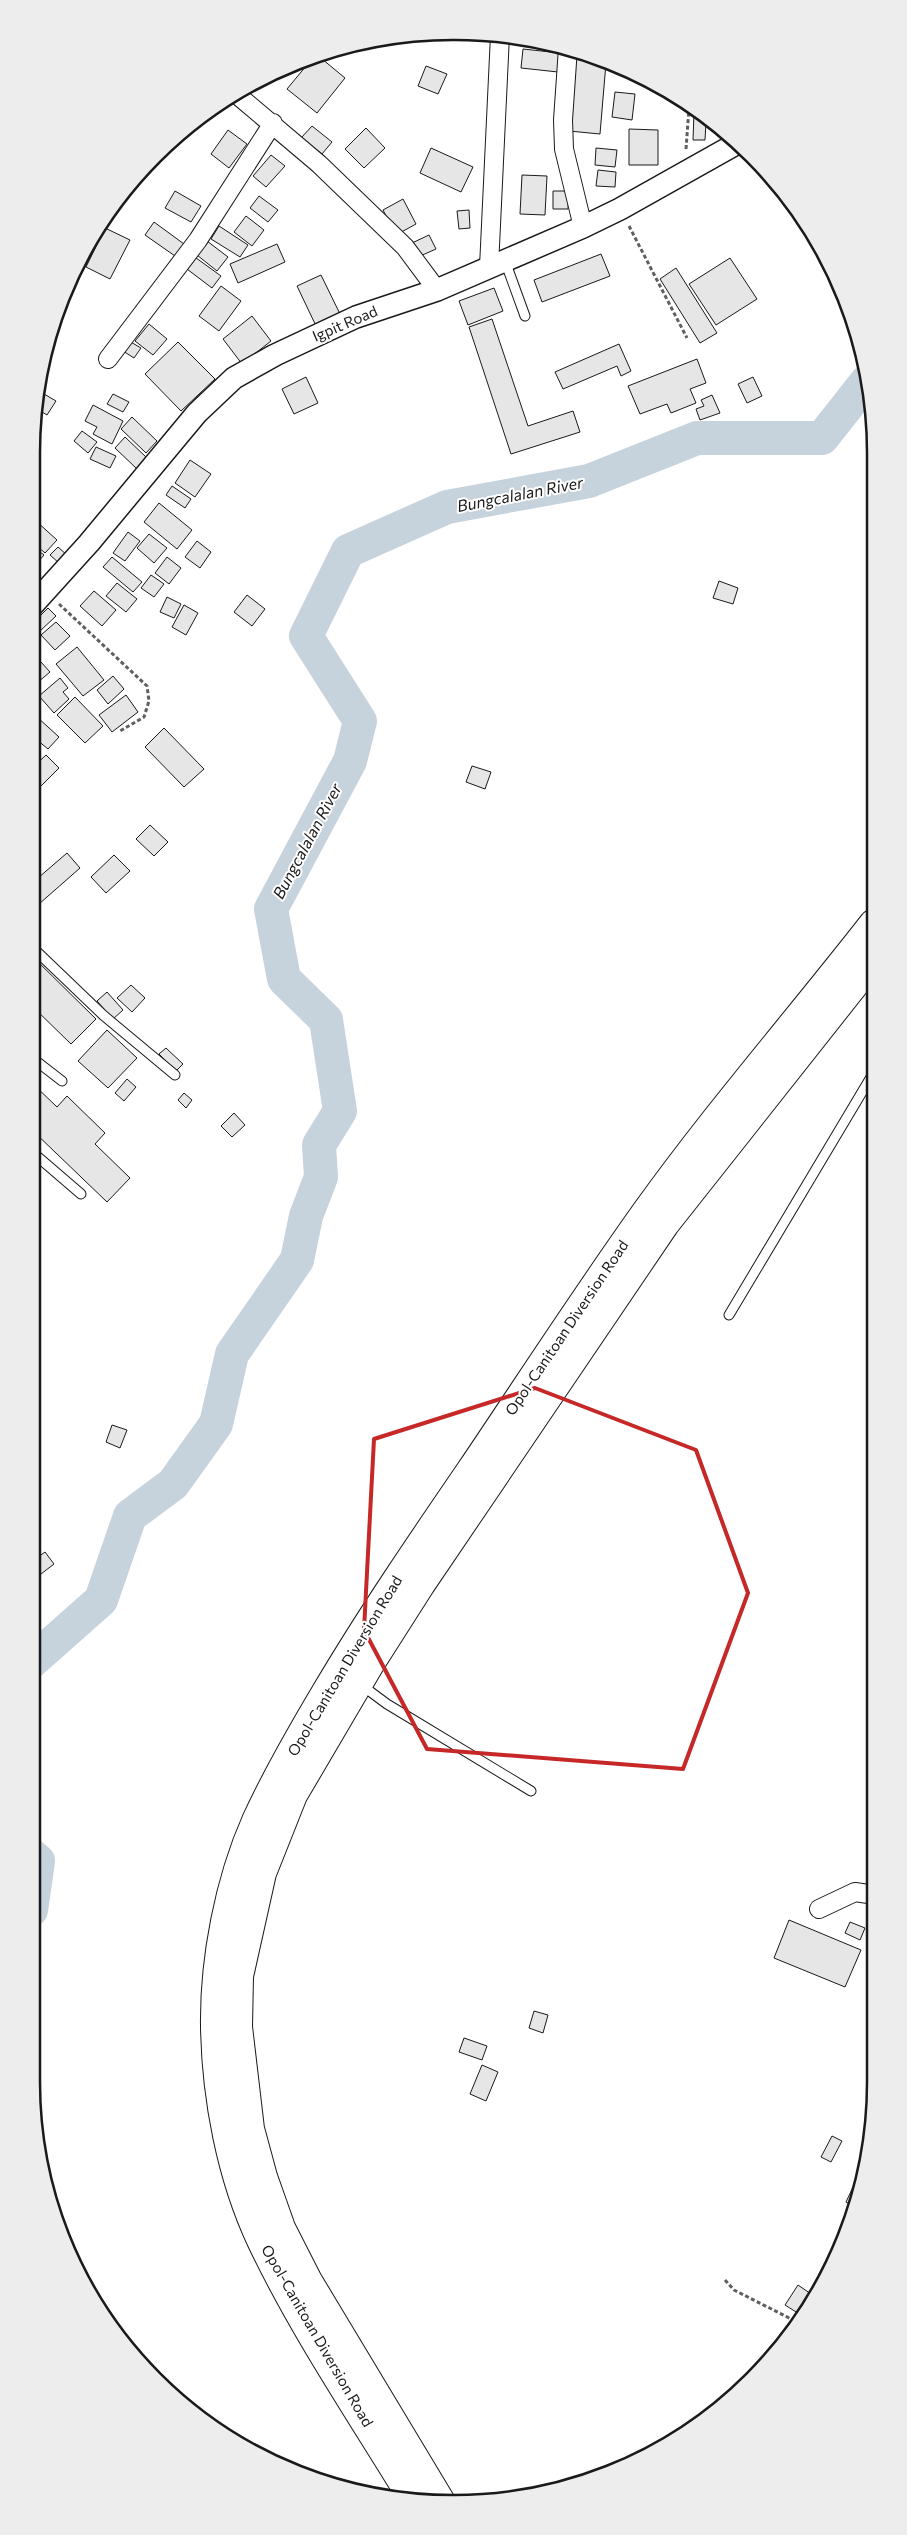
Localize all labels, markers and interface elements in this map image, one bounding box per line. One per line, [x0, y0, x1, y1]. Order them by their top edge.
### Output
street label: Igpit Road [309, 301, 380, 345]
water label: Bungcalalan River [455, 472, 585, 515]
water label: Bungcalalan River [268, 779, 345, 902]
street label: Opol-Canitoan Diversion Road [501, 1236, 632, 1418]
street label: Opol-Canitoan Diversion Road [283, 1572, 405, 1759]
street label: Opol-Canitoan Diversion Road [258, 2241, 377, 2430]

